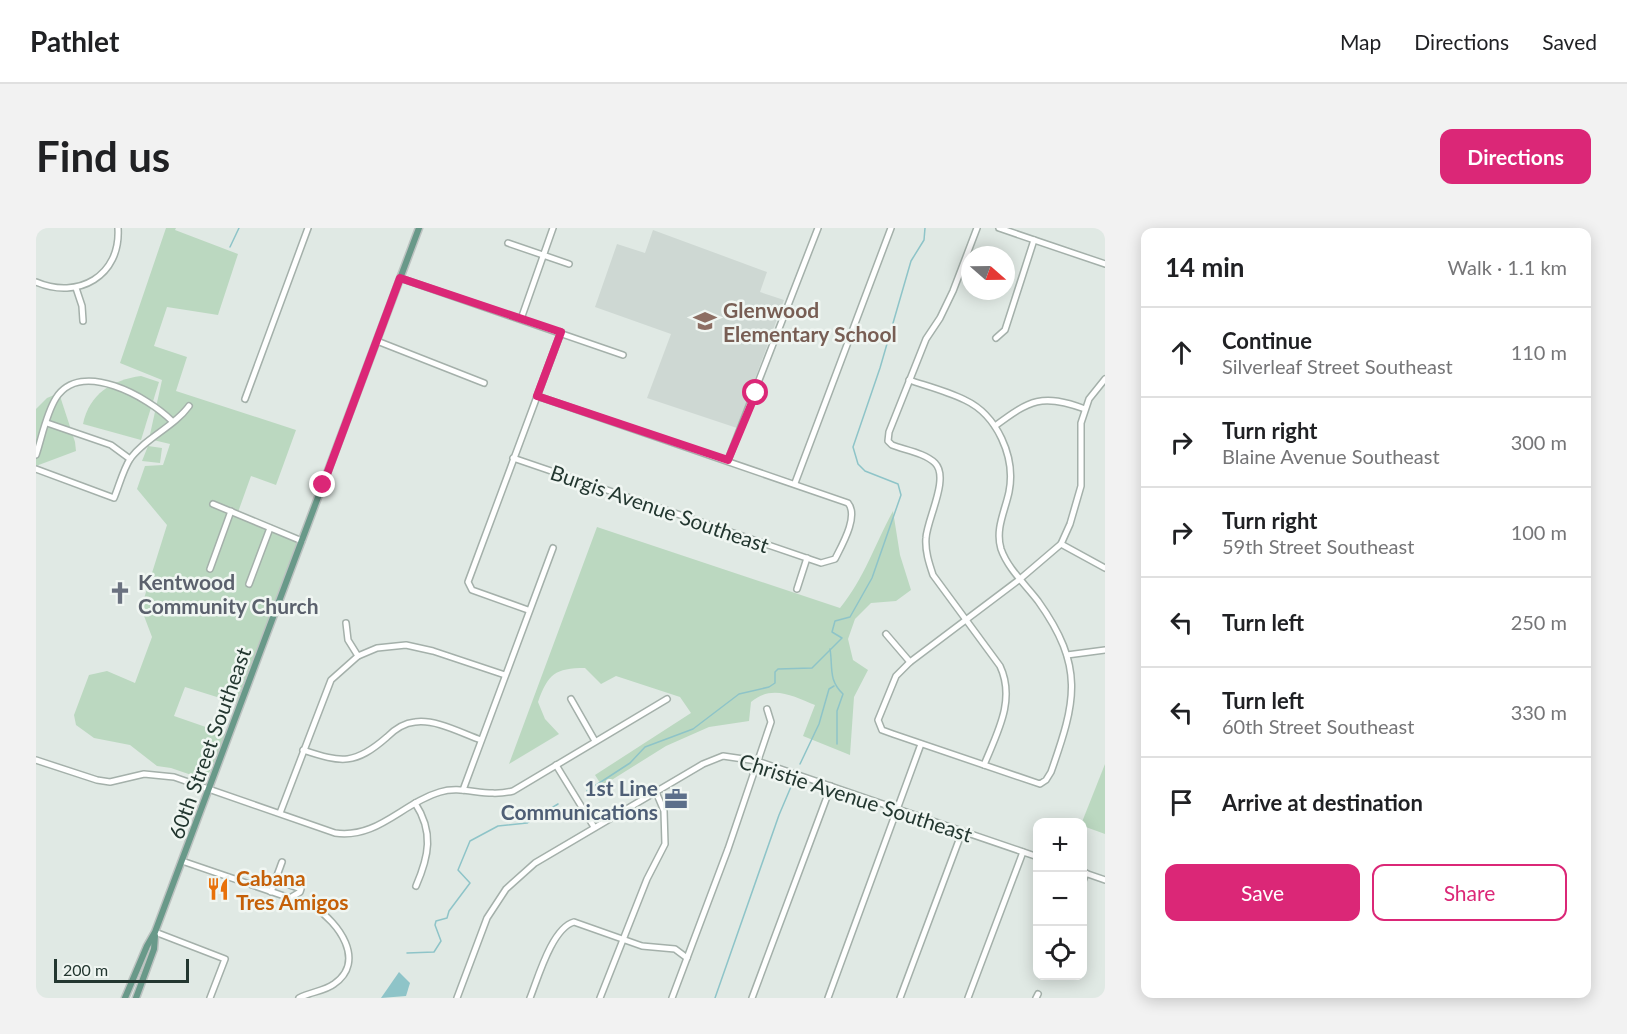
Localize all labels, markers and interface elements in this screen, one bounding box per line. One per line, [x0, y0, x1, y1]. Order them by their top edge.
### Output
text: Pathlet [30, 24, 119, 58]
text: Map [1340, 29, 1381, 54]
text: Directions [1414, 29, 1509, 54]
text: Saved [1542, 29, 1597, 54]
button: Directions [1440, 129, 1591, 184]
text: Find us [36, 131, 170, 181]
north arrow [961, 246, 1015, 300]
text: 14 min [1165, 251, 1245, 283]
text: Walk · 1.1 km [1448, 255, 1567, 279]
place label: Glenwood Elementary School [723, 297, 897, 346]
school or university icon: Glenwood Elementary School [692, 308, 718, 334]
text: Continue [1222, 327, 1312, 354]
icon: ahead [1165, 336, 1198, 369]
text: 110 m [1511, 340, 1567, 364]
text: Silverleaf Street Southeast [1222, 354, 1453, 378]
route start [742, 379, 768, 405]
text: Turn right [1222, 417, 1317, 444]
icon: right [1165, 426, 1198, 459]
text: 300 m [1511, 430, 1567, 454]
text: Blaine Avenue Southeast [1222, 444, 1440, 468]
street label: Burgis Avenue Southeast [547, 459, 773, 557]
route end [309, 471, 335, 497]
text: Turn right [1222, 507, 1317, 534]
icon: right [1165, 516, 1198, 549]
text: 100 m [1511, 520, 1567, 544]
text: 59th Street Southeast [1222, 534, 1414, 558]
place label: Kentwood Community Church [138, 569, 318, 618]
church icon: Kentwood Community Church [107, 580, 133, 606]
icon: left [1165, 606, 1198, 639]
text: Turn left [1222, 609, 1304, 636]
text: 250 m [1511, 610, 1567, 634]
street label: 60th Street Southeast [163, 643, 255, 842]
text: Turn left [1222, 687, 1304, 714]
icon: left [1165, 696, 1198, 729]
text: 330 m [1511, 700, 1567, 724]
text: 60th Street Southeast [1222, 714, 1414, 738]
street label: Christie Avenue Southeast [736, 747, 976, 847]
place label: 1st Line Communications [501, 775, 658, 824]
office icon: 1st Line Communications [663, 786, 689, 812]
icon: arrive [1165, 786, 1198, 819]
text: Arrive at destination [1222, 789, 1423, 816]
map controls [1033, 818, 1087, 980]
button: + [1033, 818, 1087, 872]
button: Save [1165, 864, 1360, 921]
button: Share [1372, 864, 1567, 921]
place label: Cabana Tres Amigos [236, 865, 349, 914]
button: − [1033, 872, 1087, 926]
restaurant icon: Cabana Tres Amigos [205, 876, 231, 902]
button: locate [1033, 926, 1087, 980]
scale bar [54, 956, 189, 984]
text: 200 m [63, 960, 108, 979]

